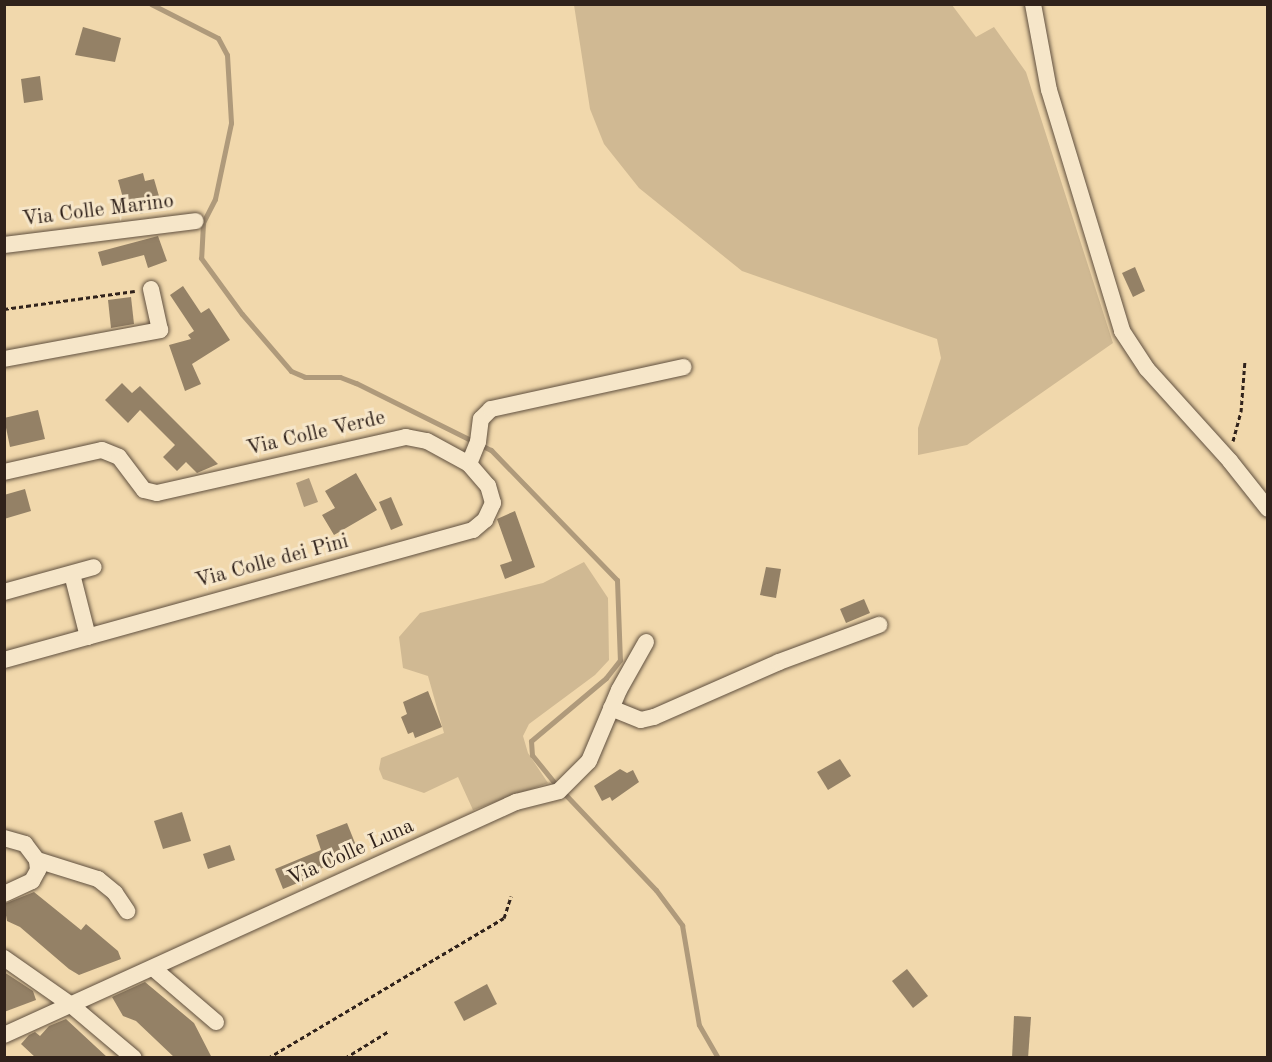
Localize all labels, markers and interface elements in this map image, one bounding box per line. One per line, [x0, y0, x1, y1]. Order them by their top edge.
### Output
street label: Via Colle Marino [21, 189, 175, 233]
street label: Via Colle Verde [244, 406, 388, 462]
street label: Via Colle dei Pini [193, 529, 351, 595]
street label: Via Colle Luna [284, 814, 418, 892]

